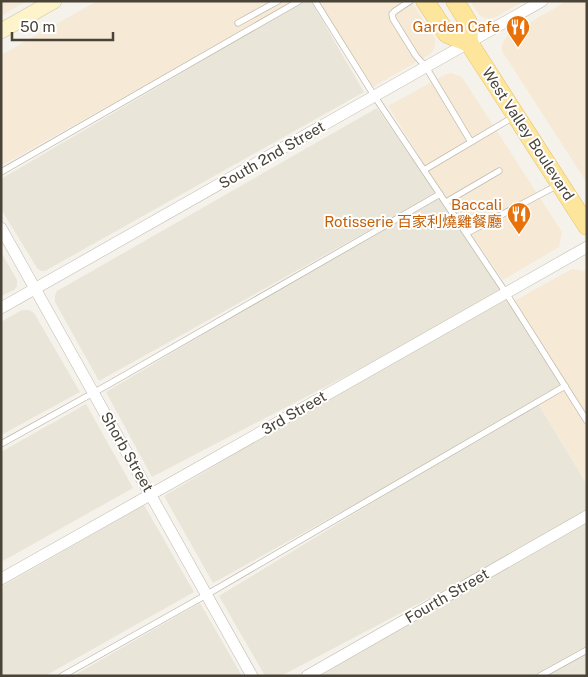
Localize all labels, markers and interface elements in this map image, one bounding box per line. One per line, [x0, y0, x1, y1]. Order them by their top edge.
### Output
scale bar [12, 10, 114, 42]
restaurant icon: Garden Cafe [505, 14, 531, 48]
text: 50 m [20, 18, 55, 35]
place label: Garden Cafe [413, 18, 500, 35]
street label: West Valley Boulevard [479, 64, 578, 203]
street label: South 2nd Street [216, 117, 328, 192]
place label: Baccali Rotisserie 百家利燒雞餐廳 [324, 196, 502, 230]
restaurant icon: Baccali Rotisserie 百家利燒雞餐廳 [506, 201, 532, 235]
street label: 3rd Street [258, 387, 329, 438]
street label: Shorb Street [98, 409, 157, 495]
street label: Fourth Street [402, 565, 492, 626]

